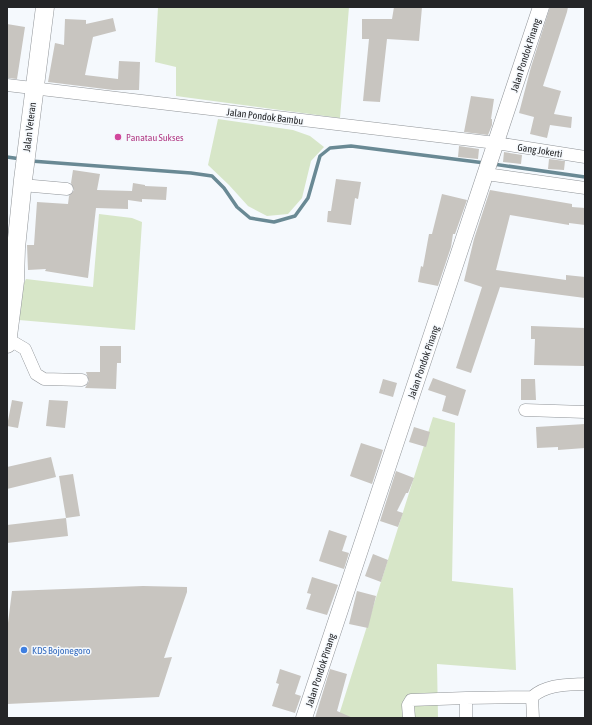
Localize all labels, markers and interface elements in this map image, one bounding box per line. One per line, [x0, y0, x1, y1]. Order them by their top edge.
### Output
street label: Jalan Pondok Pinang [508, 16, 543, 93]
street label: Jalan Veteran [21, 101, 38, 153]
street label: Jalan Pondok Bambu [226, 106, 304, 127]
marker: Panatau Sukses [113, 132, 123, 142]
place label: Panatau Sukses [126, 132, 184, 143]
street label: Gang Jokerti [517, 142, 563, 159]
street label: Jalan Pondok Pinang [406, 324, 441, 400]
street label: Jalan Pondok Pinang [303, 631, 338, 708]
marker: KDS Bojonegoro [19, 645, 29, 655]
place label: KDS Bojonegoro [32, 645, 91, 656]

